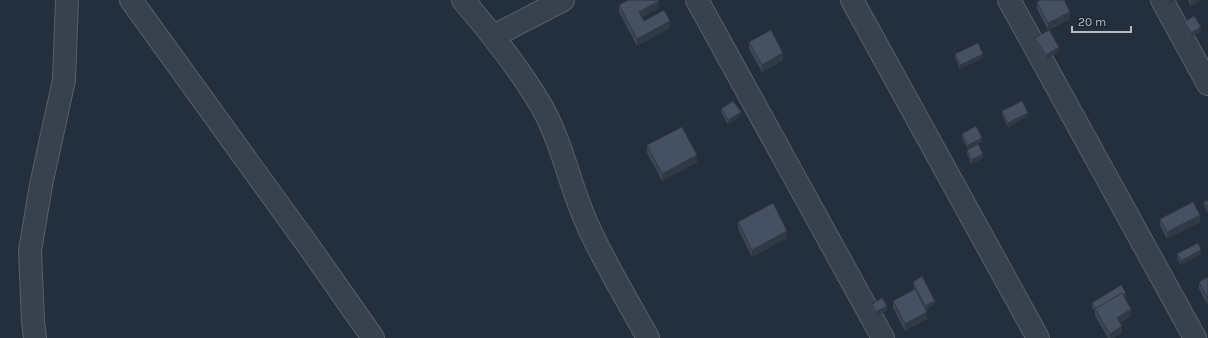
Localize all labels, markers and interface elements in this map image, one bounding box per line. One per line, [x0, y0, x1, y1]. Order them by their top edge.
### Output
scale bar [1072, 8, 1131, 34]
text: 20 m [1078, 15, 1106, 29]

